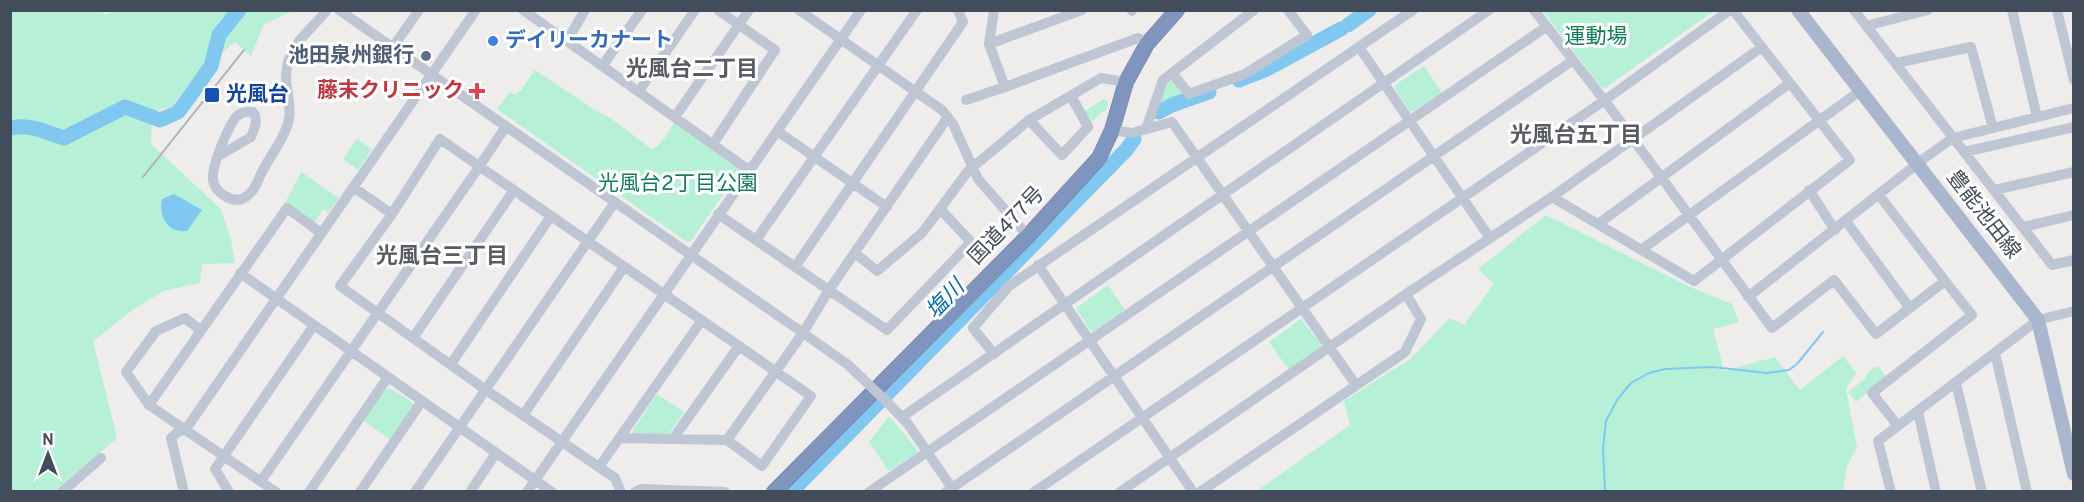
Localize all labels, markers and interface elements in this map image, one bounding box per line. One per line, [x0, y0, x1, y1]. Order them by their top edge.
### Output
park label: 運動場 [1565, 24, 1628, 51]
place label: デイリーカナート [505, 28, 673, 55]
marker: デイリーカナート [486, 34, 500, 48]
place label: 池田泉州銀行 [288, 43, 414, 70]
marker: 池田泉州銀行 [419, 49, 433, 63]
district label: 光風台二丁目 [626, 57, 758, 84]
place label: 藤末クリニック [317, 78, 464, 105]
place label: 光風台 [226, 82, 289, 109]
marker: 藤末クリニック [468, 82, 486, 100]
marker: 光風台 [203, 86, 221, 104]
district label: 光風台五丁目 [1510, 123, 1642, 150]
street label: 豊能池田線 [1940, 165, 2026, 265]
park label: 光風台2丁目公園 [598, 171, 758, 198]
street label: 国道477号 [963, 181, 1051, 271]
district label: 光風台三丁目 [376, 244, 508, 271]
water label: 塩川 [921, 273, 972, 325]
north arrow [18, 424, 78, 484]
text: N [42, 431, 54, 451]

